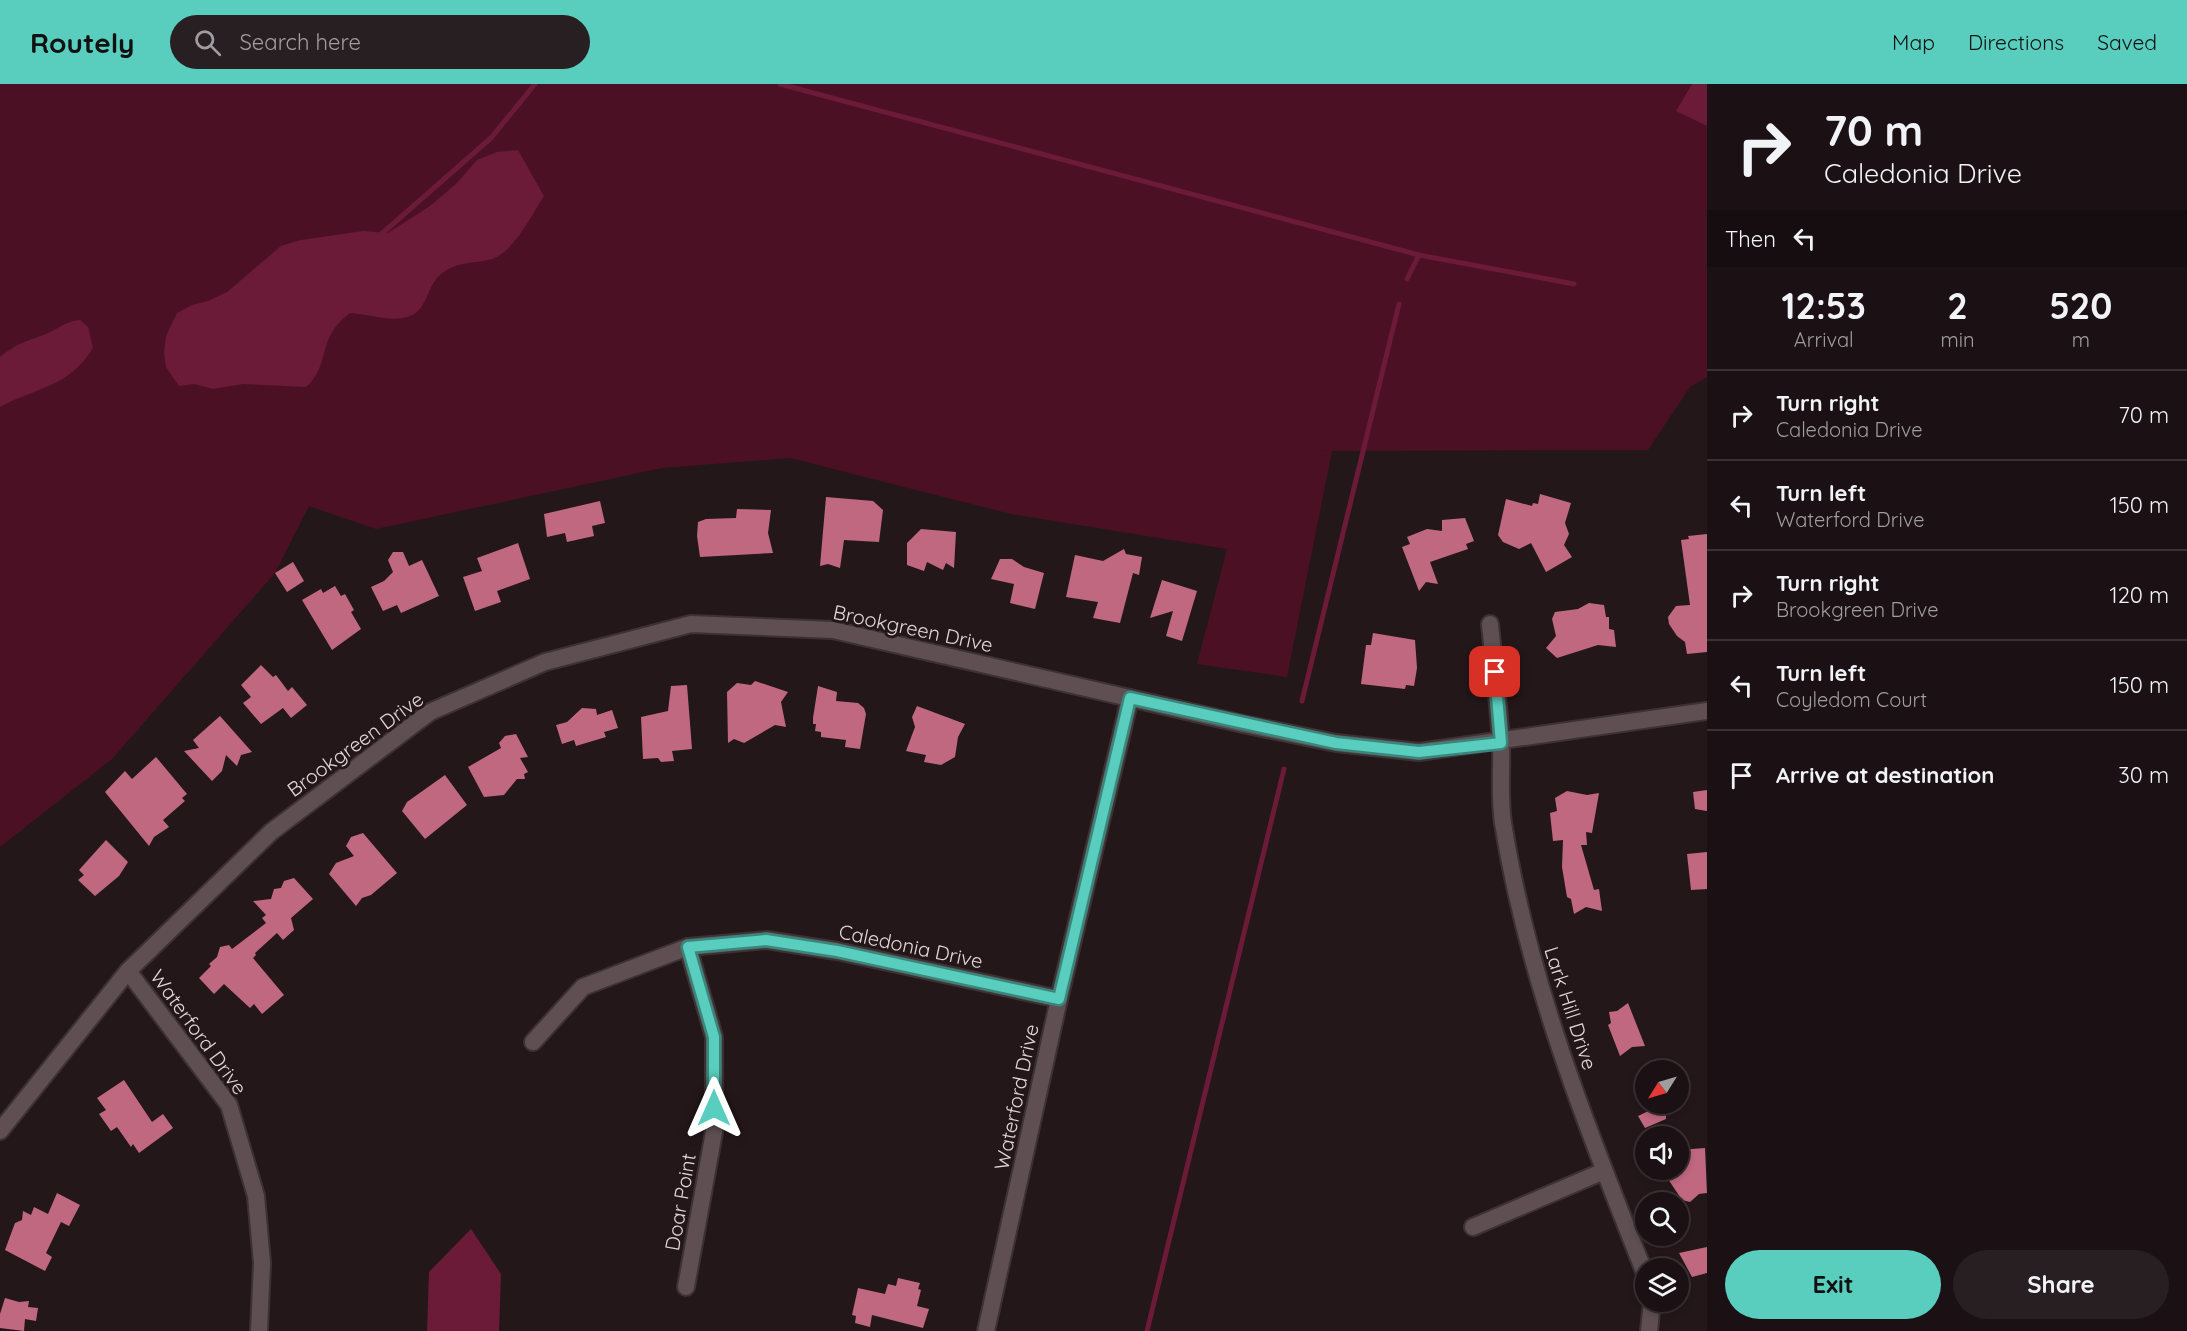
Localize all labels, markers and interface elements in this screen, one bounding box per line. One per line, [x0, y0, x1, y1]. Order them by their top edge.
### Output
search box [170, 15, 590, 69]
text: Routely [30, 25, 134, 60]
icon: search [191, 26, 224, 59]
text: Search here [239, 28, 361, 56]
text: Map [1892, 29, 1935, 55]
text: Directions [1968, 29, 2064, 55]
text: Saved [2097, 29, 2157, 55]
text: 70 m [1824, 104, 1923, 157]
icon: right [1725, 108, 1803, 186]
text: Caledonia Drive [1824, 156, 2022, 190]
icon: left [1788, 222, 1821, 255]
text: Then [1725, 225, 1776, 253]
text: 12:53 [1782, 283, 1866, 328]
text: 2 [1947, 283, 1968, 328]
text: 520 [2049, 283, 2112, 328]
text: Arrival [1794, 327, 1854, 352]
text: min [1940, 327, 1975, 352]
text: m [2072, 327, 2090, 352]
text: Turn right [1776, 389, 1880, 417]
icon: right [1725, 399, 1758, 432]
text: 70 m [2119, 401, 2169, 429]
text: Caledonia Drive [1776, 417, 1923, 442]
text: Turn left [1776, 479, 1866, 507]
icon: left [1725, 489, 1758, 522]
text: 150 m [2110, 491, 2169, 519]
text: Waterford Drive [1776, 507, 1924, 532]
text: Turn right [1776, 569, 1880, 597]
icon: right [1725, 579, 1758, 612]
text: 120 m [2110, 581, 2169, 609]
text: Brookgreen Drive [1776, 597, 1939, 622]
street label: Brookgreen Drive [831, 599, 995, 657]
pin [1469, 646, 1520, 697]
icon: arrive [1478, 655, 1511, 688]
text: Turn left [1776, 659, 1866, 687]
icon: left [1725, 669, 1758, 702]
text: 150 m [2110, 671, 2169, 699]
street label: Brookgreen Drive [282, 686, 428, 802]
text: Coyledom Court [1776, 687, 1927, 712]
icon: arrive [1725, 759, 1758, 792]
text: Arrive at destination [1776, 761, 1994, 789]
text: 30 m [2118, 761, 2169, 789]
street label: Caledonia Drive [837, 919, 985, 973]
street label: Lark Hill Drive [1539, 943, 1603, 1073]
street label: Waterford Drive [145, 965, 253, 1099]
street label: Waterford Drive [988, 1022, 1044, 1172]
north arrow [1635, 1060, 1689, 1114]
map controls [1635, 1060, 1689, 1312]
position arrow [682, 1076, 746, 1140]
button: sound [1635, 1126, 1689, 1180]
street label: Doar Point [659, 1151, 701, 1253]
button: search [1635, 1192, 1689, 1246]
button: Exit [1725, 1250, 1941, 1319]
button: Share [1953, 1250, 2169, 1319]
button: layers [1635, 1258, 1689, 1312]

